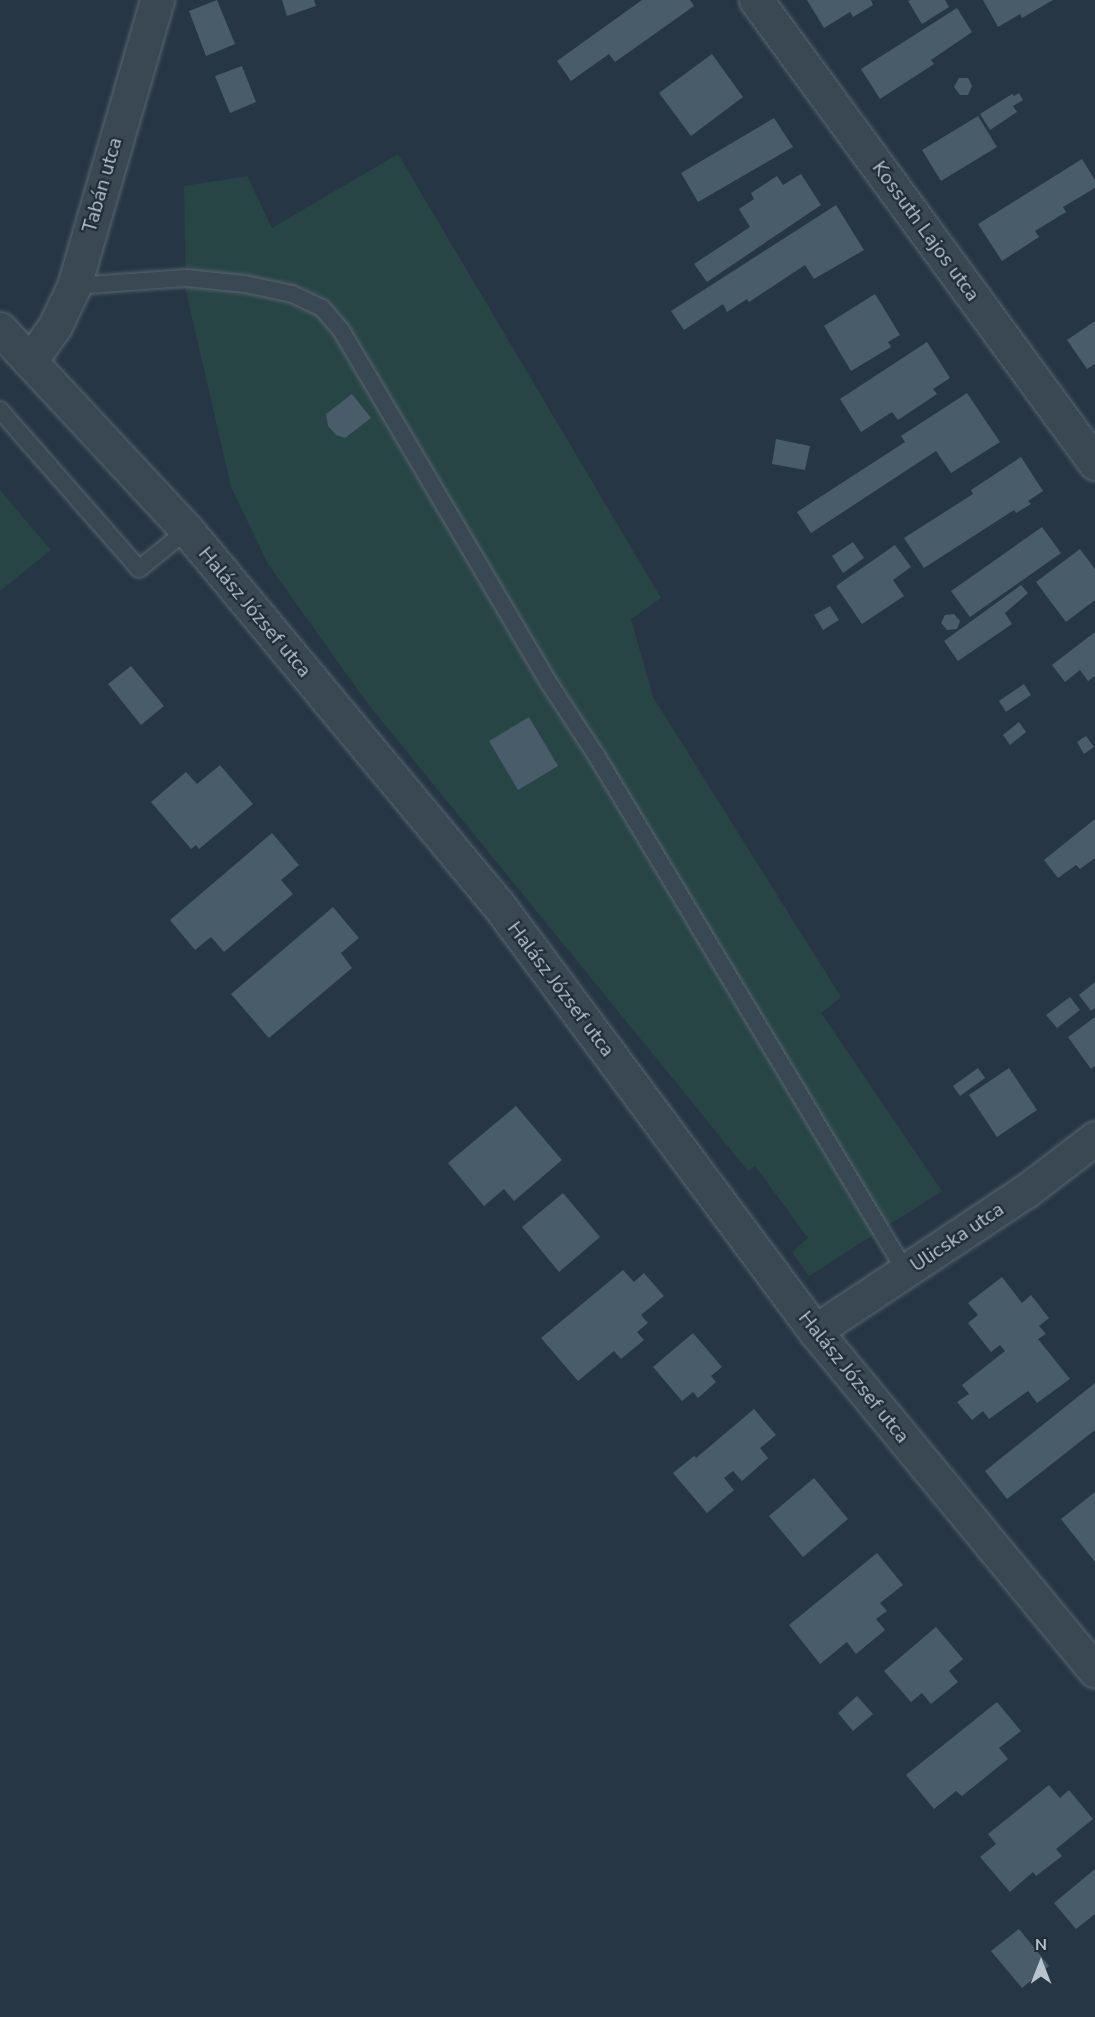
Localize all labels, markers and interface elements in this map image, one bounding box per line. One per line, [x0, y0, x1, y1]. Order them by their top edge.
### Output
street label: Tabán utca [77, 135, 127, 235]
street label: Kossuth Lajos utca [867, 156, 985, 306]
street label: Halász József utca [193, 542, 317, 682]
street label: Halász József utca [502, 917, 620, 1061]
street label: Ulicska utca [906, 1197, 1008, 1277]
street label: Halász József utca [793, 1306, 915, 1448]
north arrow [1011, 1933, 1071, 1993]
text: N [1035, 1934, 1047, 1956]

